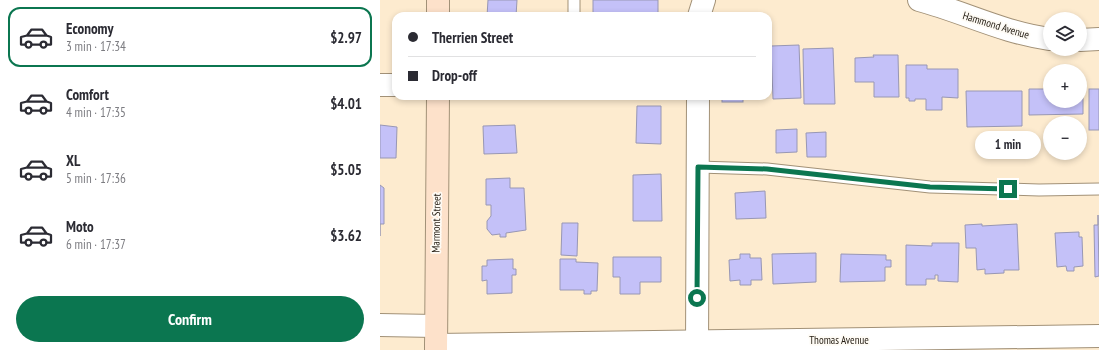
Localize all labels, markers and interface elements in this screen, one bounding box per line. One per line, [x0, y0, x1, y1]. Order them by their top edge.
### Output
street label: Hammond Avenue [961, 8, 1031, 42]
map controls [1043, 12, 1087, 160]
button: layers [1043, 12, 1087, 56]
icon: car [18, 19, 54, 55]
text: Economy [66, 19, 114, 38]
text: $2.97 [330, 28, 362, 47]
text: Therrien Street [432, 28, 513, 47]
text: 3 min · 17:34 [66, 38, 126, 55]
button: + [1043, 64, 1087, 108]
text: Drop-off [432, 66, 477, 85]
icon: car [18, 85, 54, 121]
text: Comfort [66, 85, 109, 104]
text: $4.01 [330, 94, 362, 113]
text: 4 min · 17:35 [66, 104, 126, 121]
button: − [1043, 116, 1087, 160]
callout: 1 min [975, 131, 1041, 159]
text: 1 min [995, 136, 1021, 153]
icon: car [18, 151, 54, 187]
text: XL [66, 151, 80, 170]
text: $5.05 [330, 160, 362, 179]
text: 5 min · 17:36 [66, 170, 126, 187]
route end [999, 180, 1017, 198]
street label: Marmont Street [428, 193, 444, 253]
icon: car [18, 217, 54, 253]
text: Moto [66, 217, 94, 236]
text: $3.62 [330, 226, 362, 245]
text: 6 min · 17:37 [66, 236, 126, 253]
route start [688, 289, 706, 307]
button: Confirm [16, 296, 364, 342]
street label: Thomas Avenue [809, 333, 869, 347]

